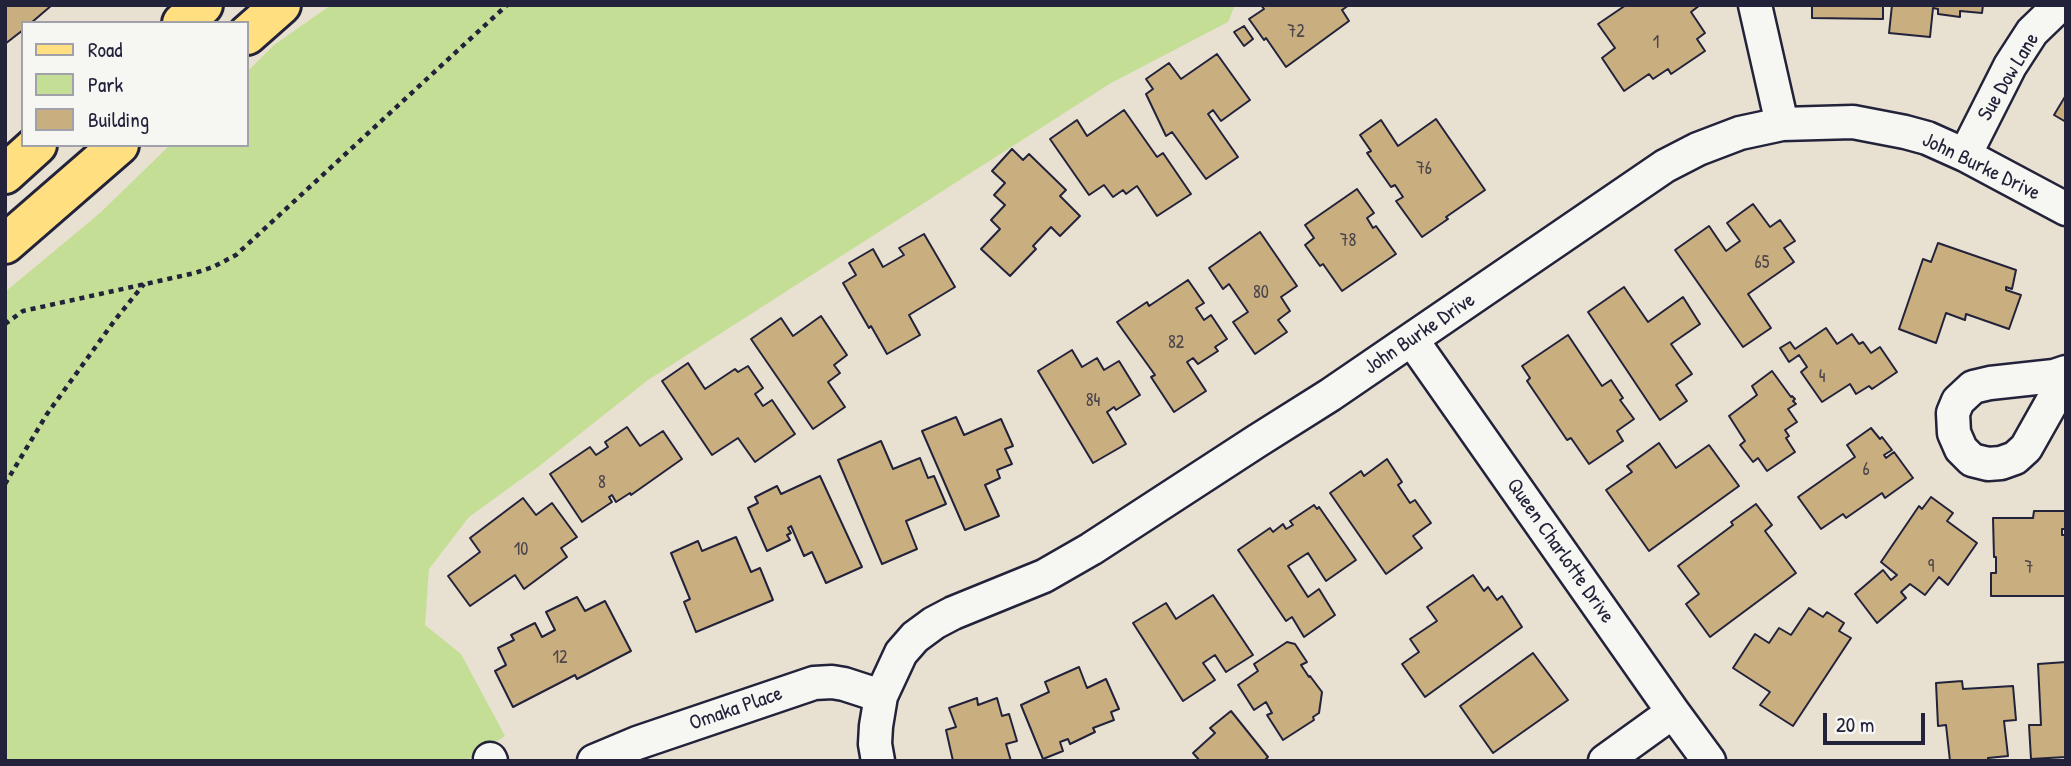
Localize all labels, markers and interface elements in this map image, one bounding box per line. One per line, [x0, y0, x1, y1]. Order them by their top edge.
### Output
legend [21, 21, 248, 147]
house number: 72 [1287, 21, 1305, 43]
street label: Sue Dow Lane [1973, 28, 2045, 126]
house number: 1 [1653, 32, 1659, 54]
text: Road [88, 35, 122, 64]
text: Park [88, 70, 123, 99]
text: Building [88, 105, 149, 134]
street label: John Burke Drive [1918, 128, 2044, 206]
house number: 76 [1416, 158, 1432, 180]
house number: 78 [1340, 230, 1356, 252]
house number: 65 [1755, 252, 1769, 274]
house number: 80 [1253, 282, 1269, 304]
street label: John Burke Drive [1360, 288, 1480, 380]
house number: 82 [1168, 332, 1184, 354]
house number: 4 [1819, 366, 1825, 388]
house number: 84 [1086, 390, 1100, 412]
house number: 6 [1862, 459, 1870, 481]
house number: 8 [598, 472, 606, 494]
street label: Queen Charlotte Drive [1501, 474, 1619, 628]
house number: 10 [514, 539, 528, 561]
house number: 9 [1928, 556, 1934, 578]
house number: 7 [2025, 557, 2033, 579]
house number: 12 [553, 647, 567, 669]
street label: Omaka Place [686, 681, 786, 737]
scale bar [1826, 700, 1927, 744]
text: 20 m [1836, 710, 1874, 739]

